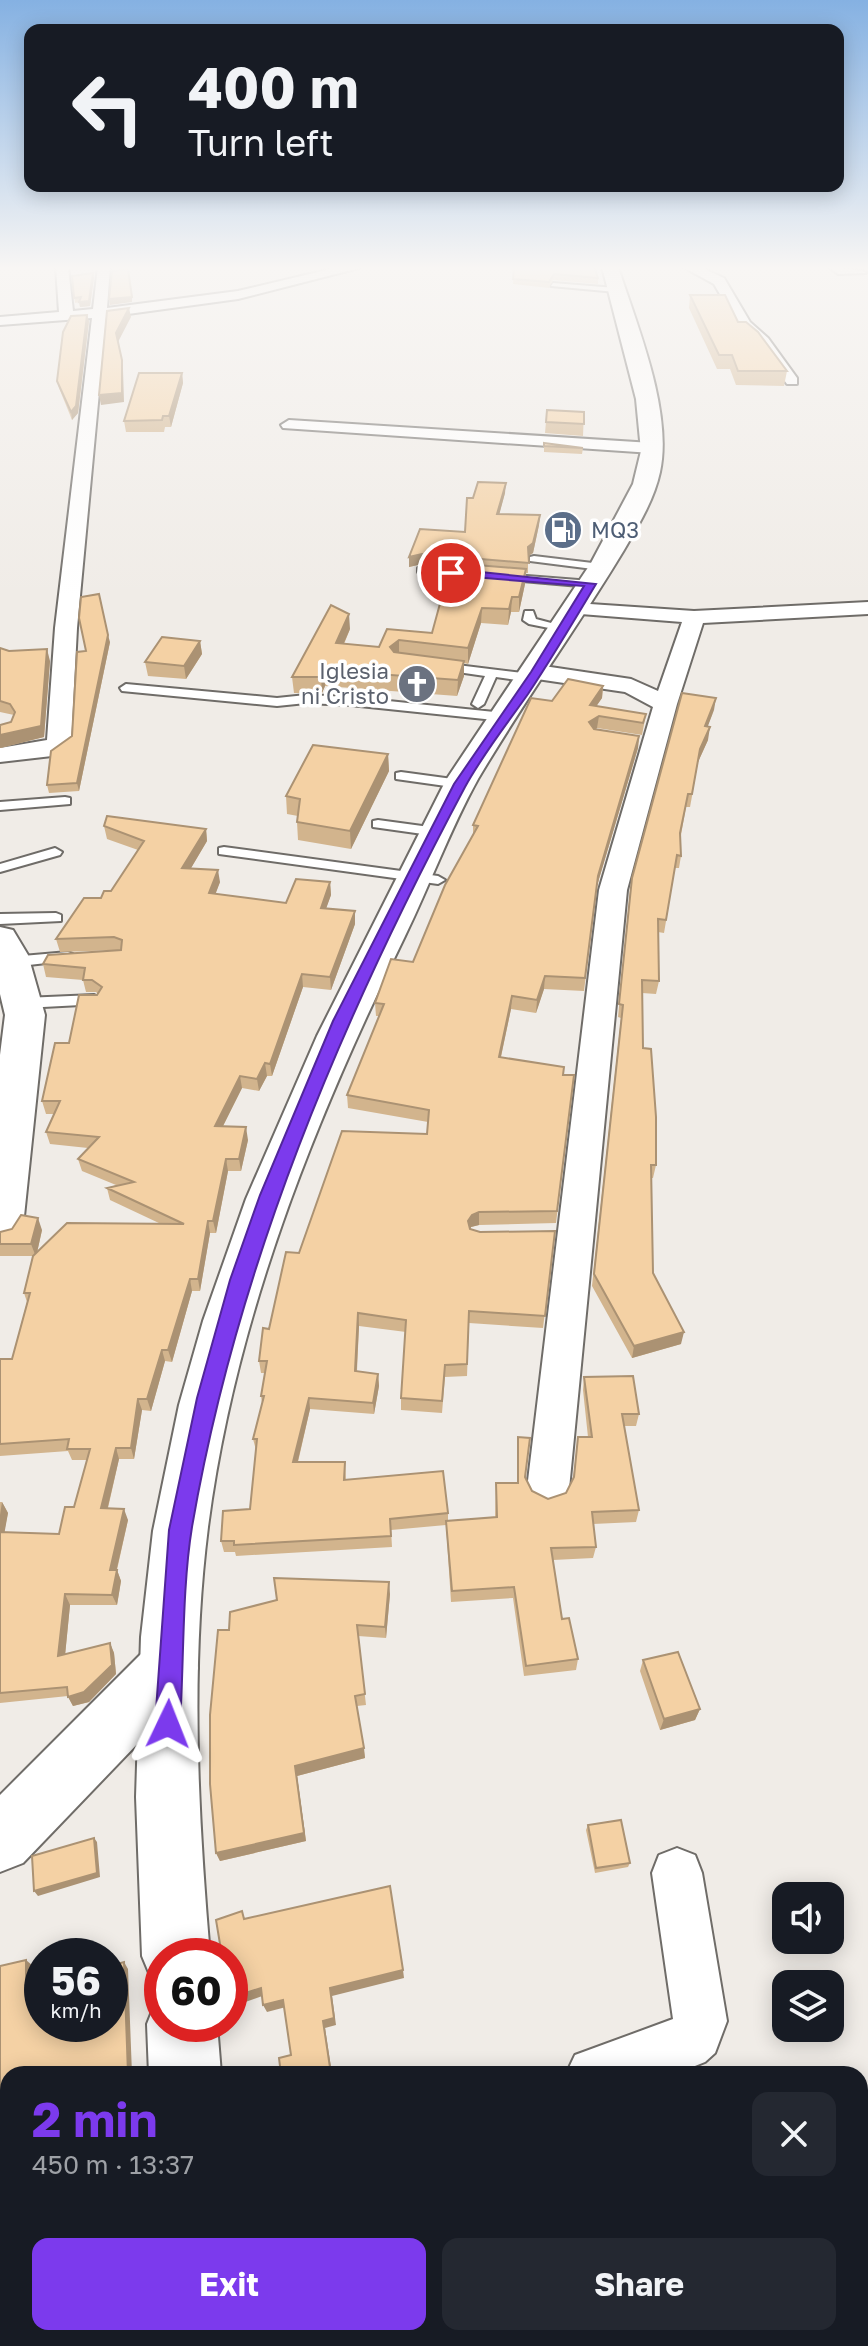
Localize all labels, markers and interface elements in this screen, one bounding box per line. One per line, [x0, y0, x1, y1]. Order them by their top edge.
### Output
text: 400 m [188, 53, 359, 120]
icon: left [56, 56, 160, 160]
text: Turn left [188, 121, 334, 164]
fuel station icon: MQ3 [542, 509, 584, 551]
place label: MQ3 [591, 516, 639, 543]
pin [417, 539, 485, 607]
icon: arrive [429, 551, 473, 595]
place label: Iglesia ni Cristo [301, 657, 389, 709]
church icon: Iglesia ni Cristo [396, 663, 438, 705]
position arrow [126, 1682, 210, 1766]
map controls [772, 1882, 844, 2042]
button: sound [772, 1882, 844, 1954]
speed limit sign: 60 [144, 1938, 248, 2042]
text: 56 [51, 1956, 101, 2004]
button: layers [772, 1970, 844, 2042]
text: km/h [51, 1998, 101, 2022]
text: 2 min [32, 2090, 157, 2148]
button: close [752, 2092, 836, 2176]
text: 450 m · 13:37 [32, 2149, 194, 2180]
button: Exit [32, 2238, 426, 2330]
button: Share [442, 2238, 836, 2330]

